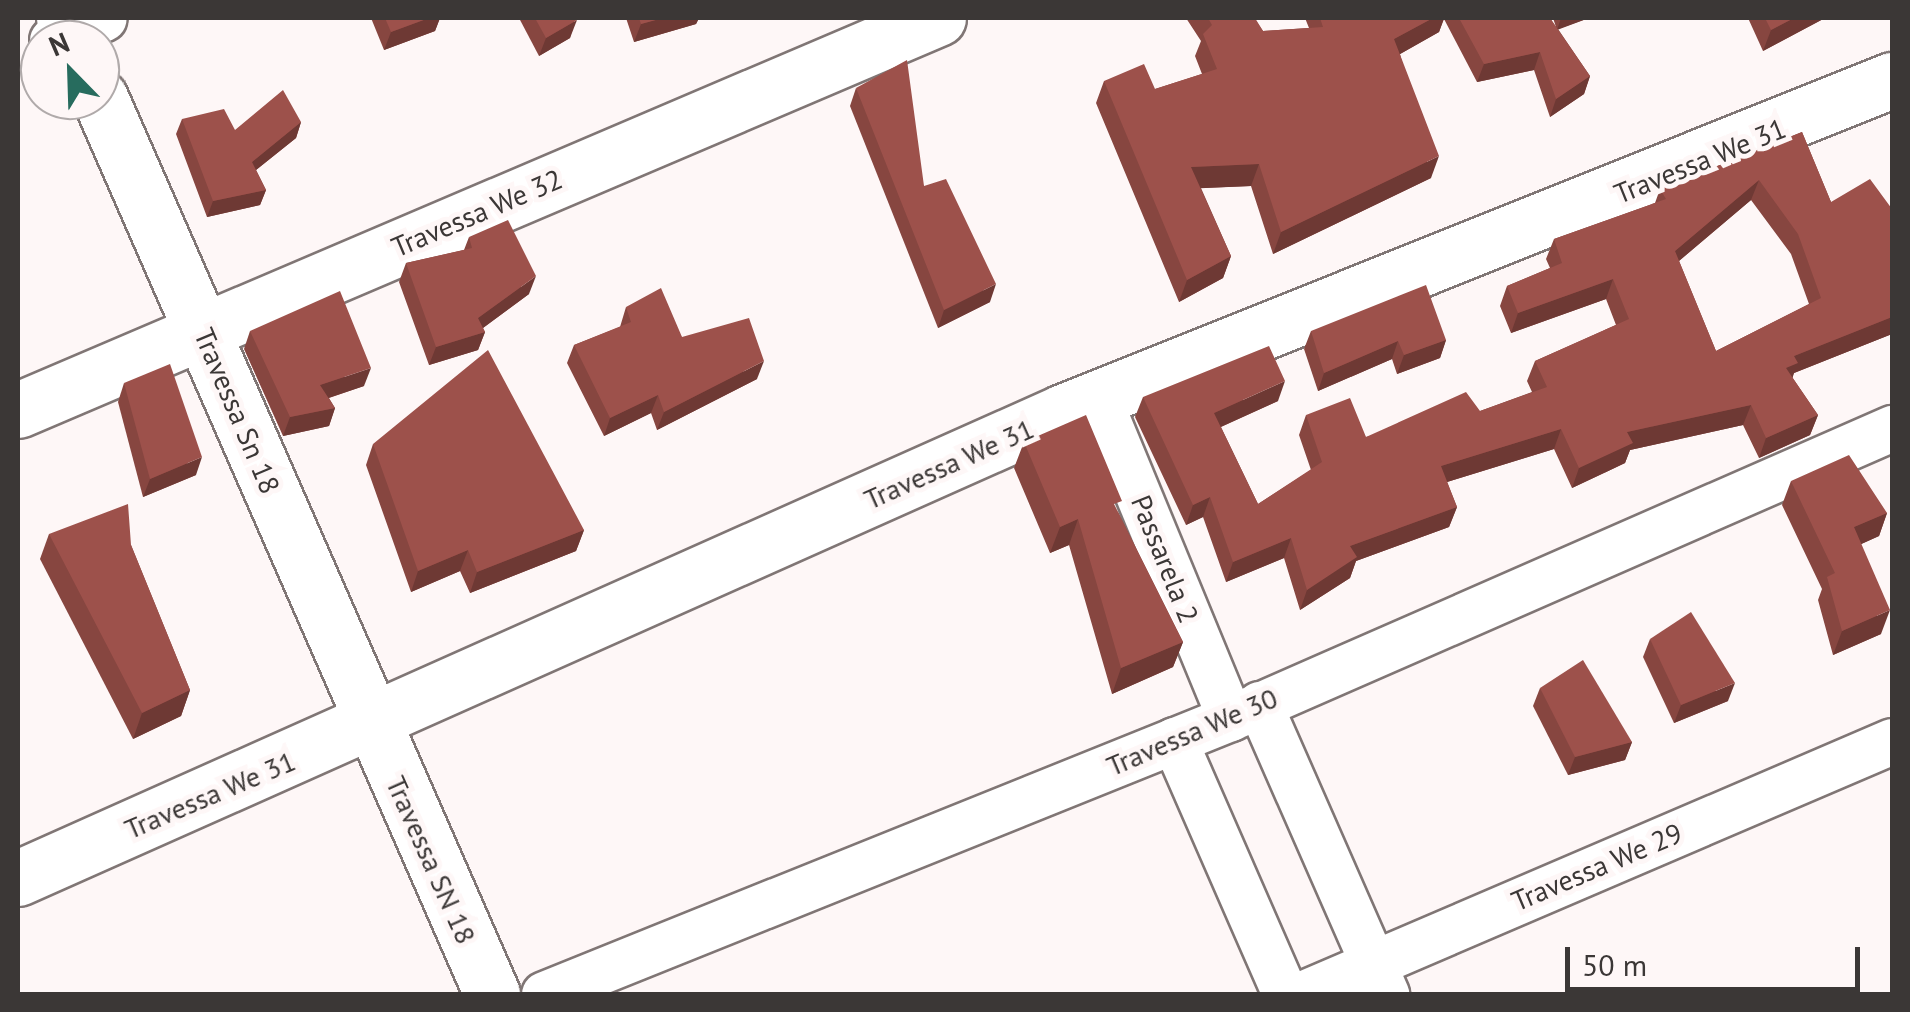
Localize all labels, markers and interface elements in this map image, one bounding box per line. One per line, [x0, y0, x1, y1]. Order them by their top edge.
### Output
north arrow [20, 20, 120, 120]
text: N [43, 23, 75, 64]
street label: Travessa We 31 [1609, 111, 1791, 211]
street label: Travessa We 32 [386, 162, 568, 264]
street label: Travessa Sn 18 [187, 323, 287, 499]
street label: Travessa We 31 [859, 412, 1039, 516]
street label: Passarela 2 [1124, 490, 1206, 628]
street label: Travessa We 30 [1101, 681, 1283, 783]
street label: Travessa We 31 [119, 744, 301, 846]
street label: Travessa SN 18 [379, 771, 483, 949]
street label: Travessa We 29 [1506, 816, 1688, 918]
scale bar [1570, 927, 1865, 989]
text: 50 m [1582, 945, 1647, 984]

